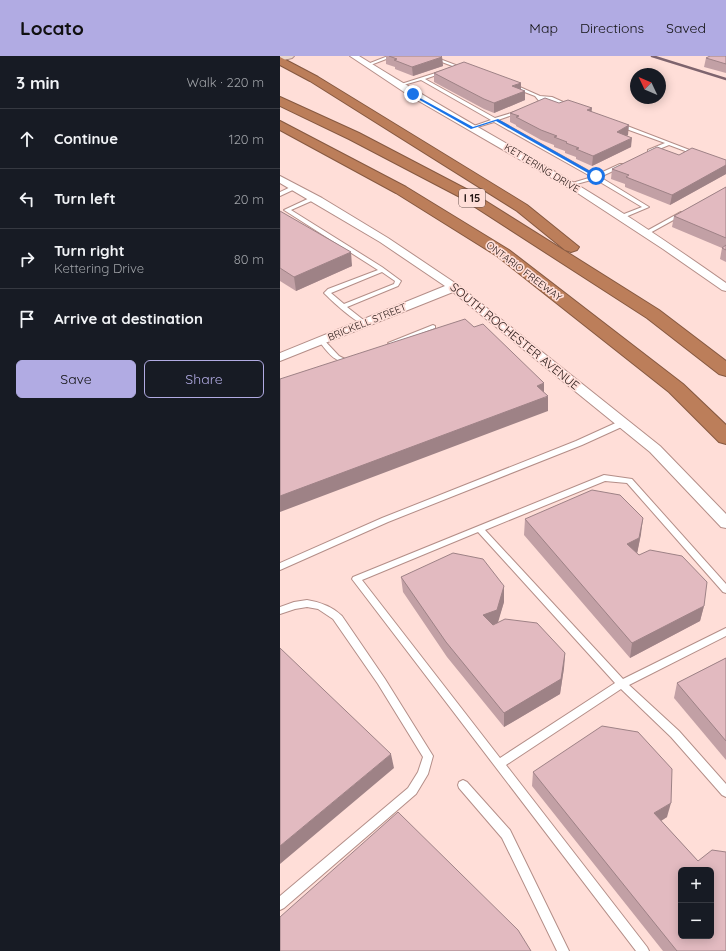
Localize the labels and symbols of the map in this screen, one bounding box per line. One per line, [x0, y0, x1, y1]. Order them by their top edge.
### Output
north arrow [630, 68, 666, 104]
route end [404, 85, 422, 103]
street label: KETTERING DRIVE [502, 140, 582, 196]
route start [587, 167, 605, 185]
road number: I 15 [459, 189, 485, 207]
street label: ONTARIO FREEWAY [484, 238, 565, 304]
street label: SOUTH ROCHESTER AVENUE [447, 279, 583, 393]
street label: BRICKELL STREET [326, 300, 408, 344]

